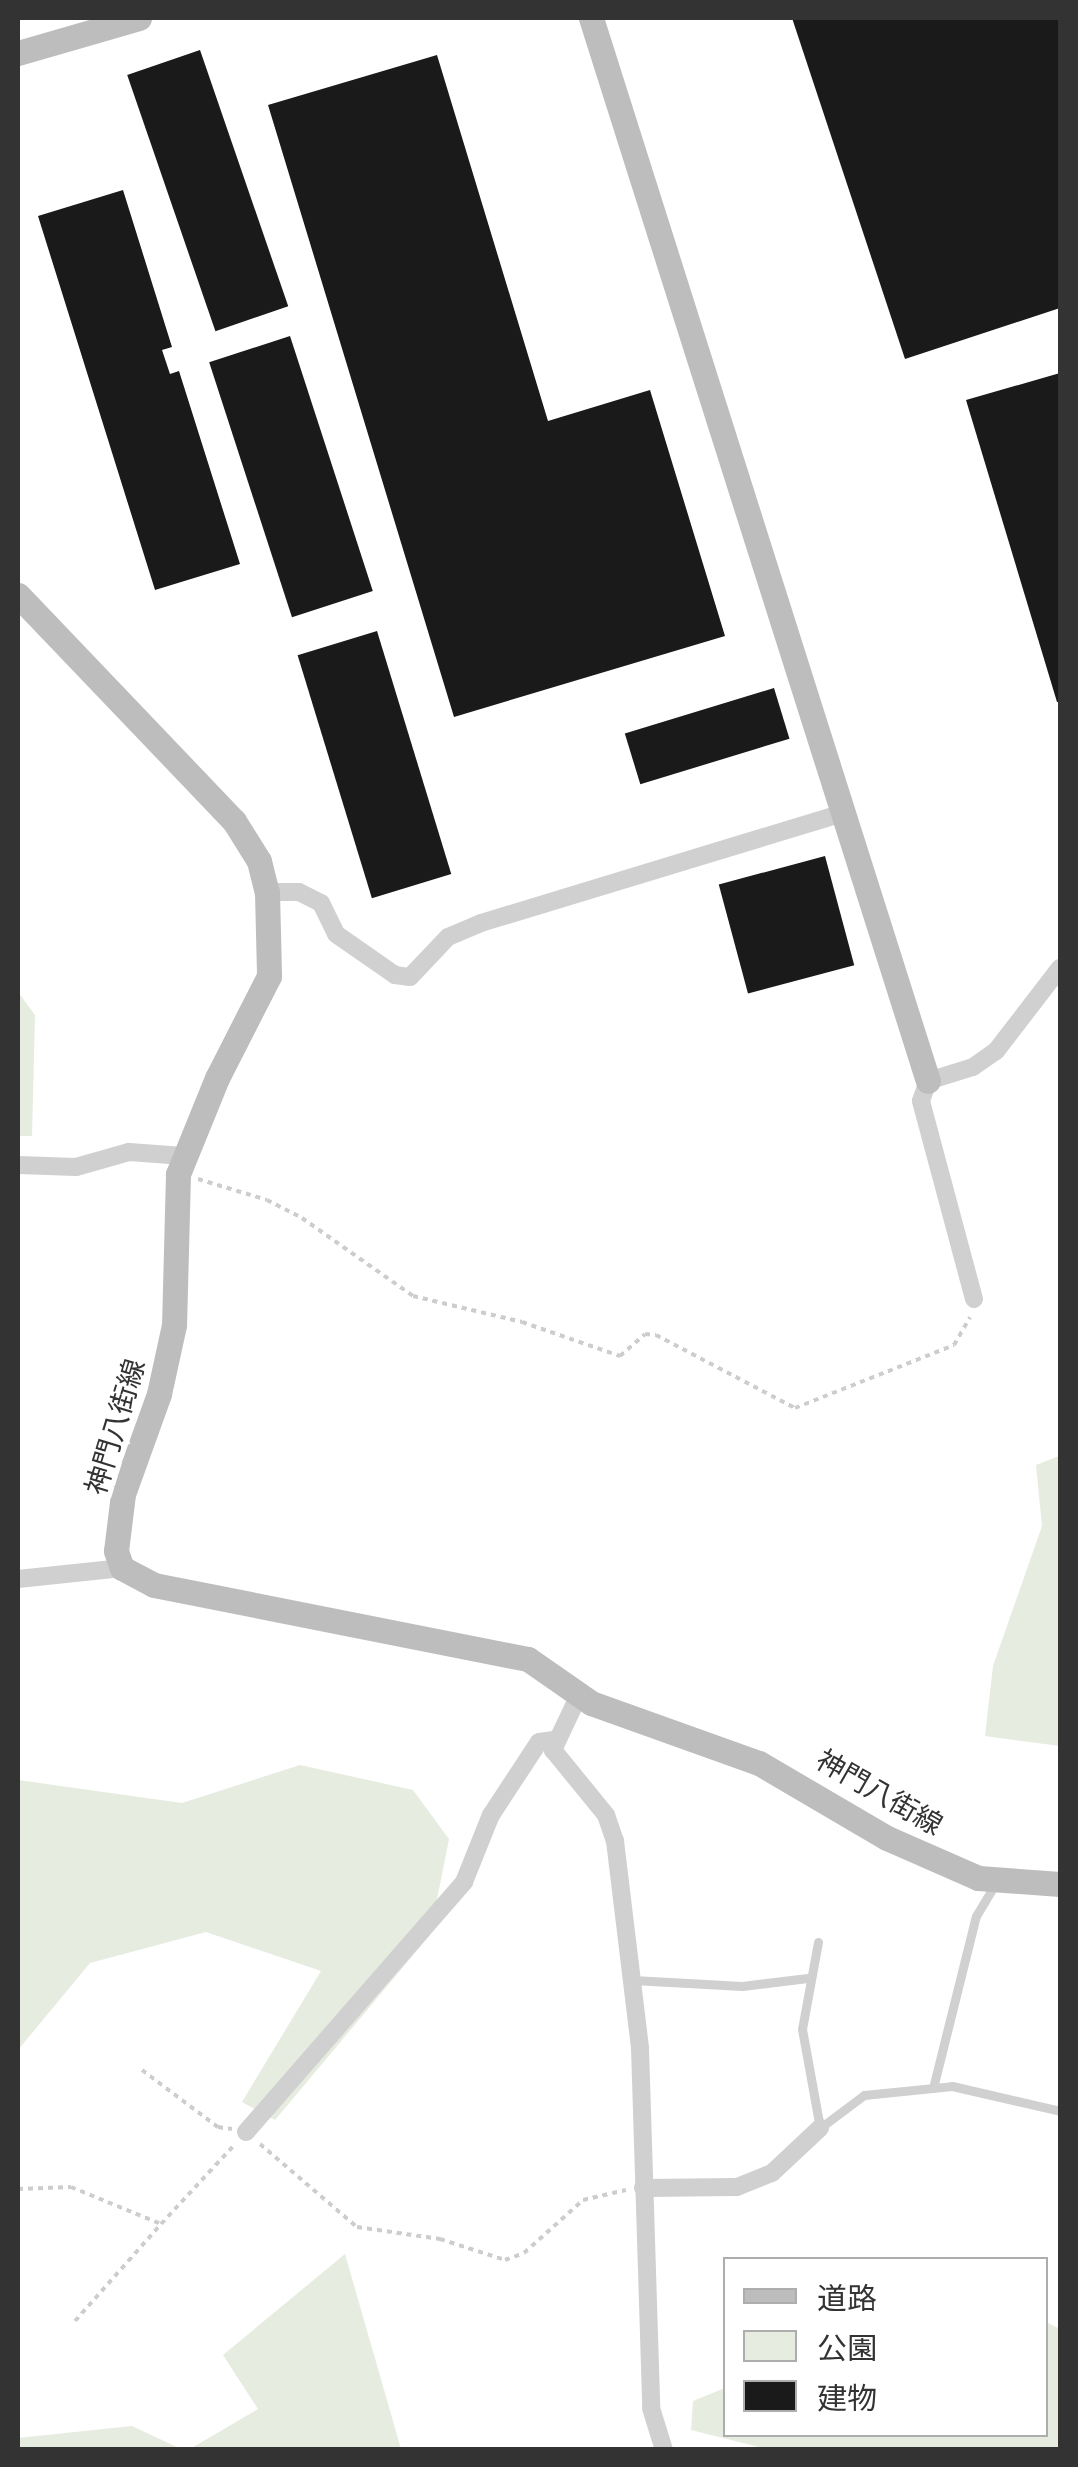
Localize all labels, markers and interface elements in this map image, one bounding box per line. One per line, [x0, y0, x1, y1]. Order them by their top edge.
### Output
street label: 神門八街線 [79, 1355, 153, 1499]
street label: 神門八街線 [810, 1743, 948, 1843]
legend [723, 2257, 1048, 2437]
text: 道路 [817, 2281, 877, 2317]
text: 公園 [817, 2331, 877, 2367]
text: 建物 [817, 2381, 877, 2417]

